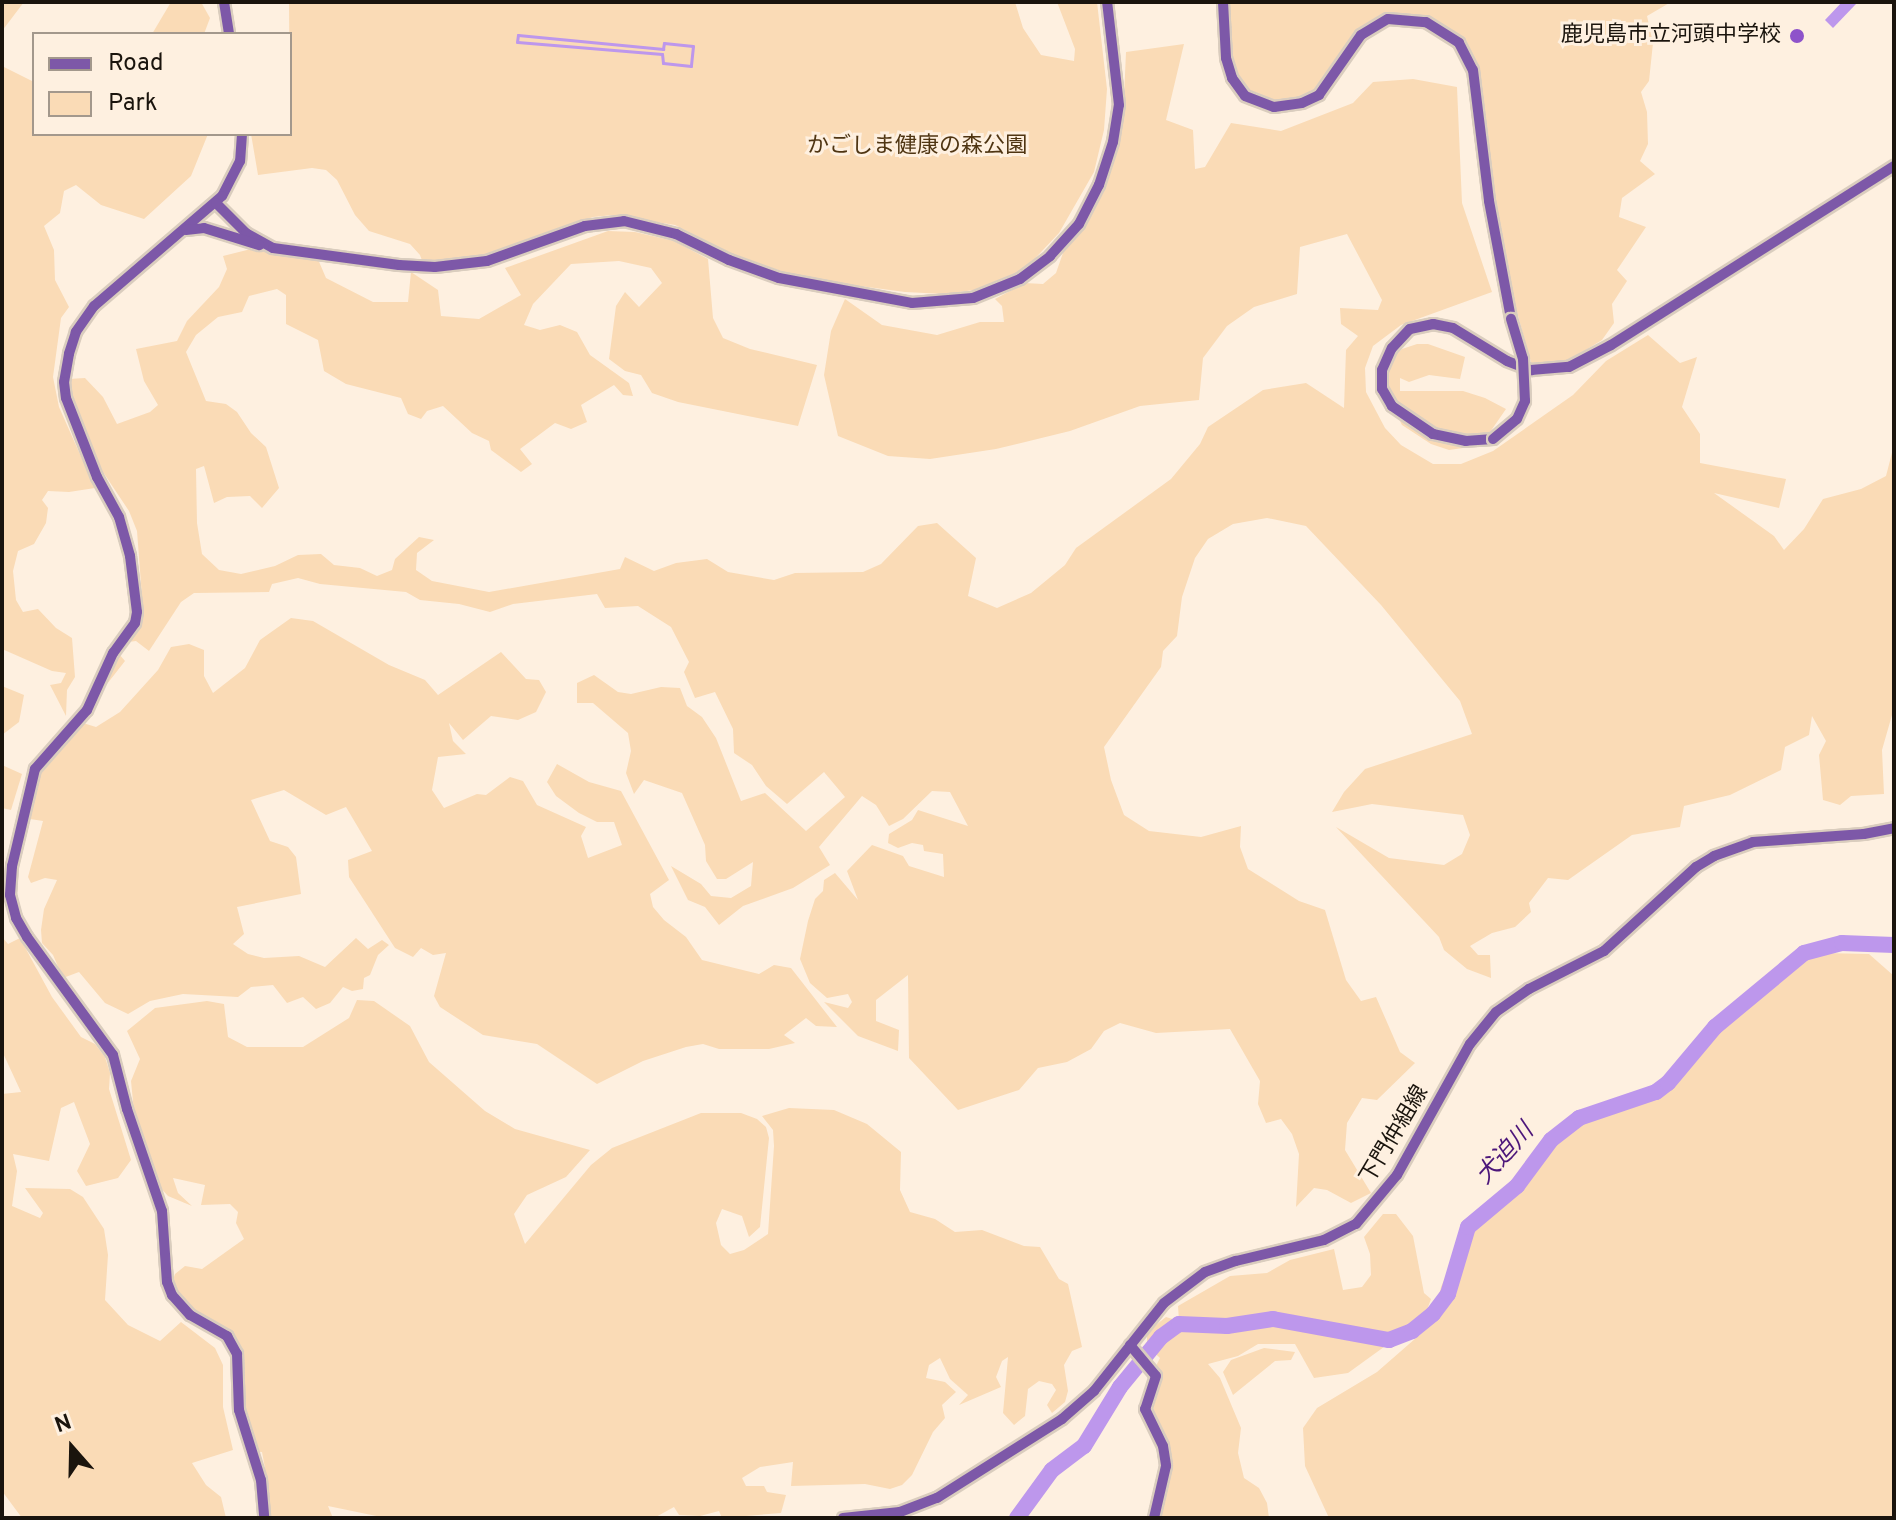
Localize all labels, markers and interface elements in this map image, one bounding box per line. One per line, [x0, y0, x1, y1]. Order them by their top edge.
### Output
place label: 鹿児島市立河頭中学校 [1561, 23, 1781, 49]
marker: 鹿児島市立河頭中学校 [1788, 27, 1806, 45]
legend [32, 32, 292, 136]
text: Road [108, 49, 164, 79]
text: Park [108, 89, 158, 119]
park label: かごしま健康の森公園 [807, 134, 1027, 160]
street label: 下門仲組線 [1355, 1081, 1435, 1189]
water label: 犬迫川 [1471, 1119, 1541, 1191]
north arrow [32, 1408, 112, 1488]
text: N [52, 1410, 76, 1440]

